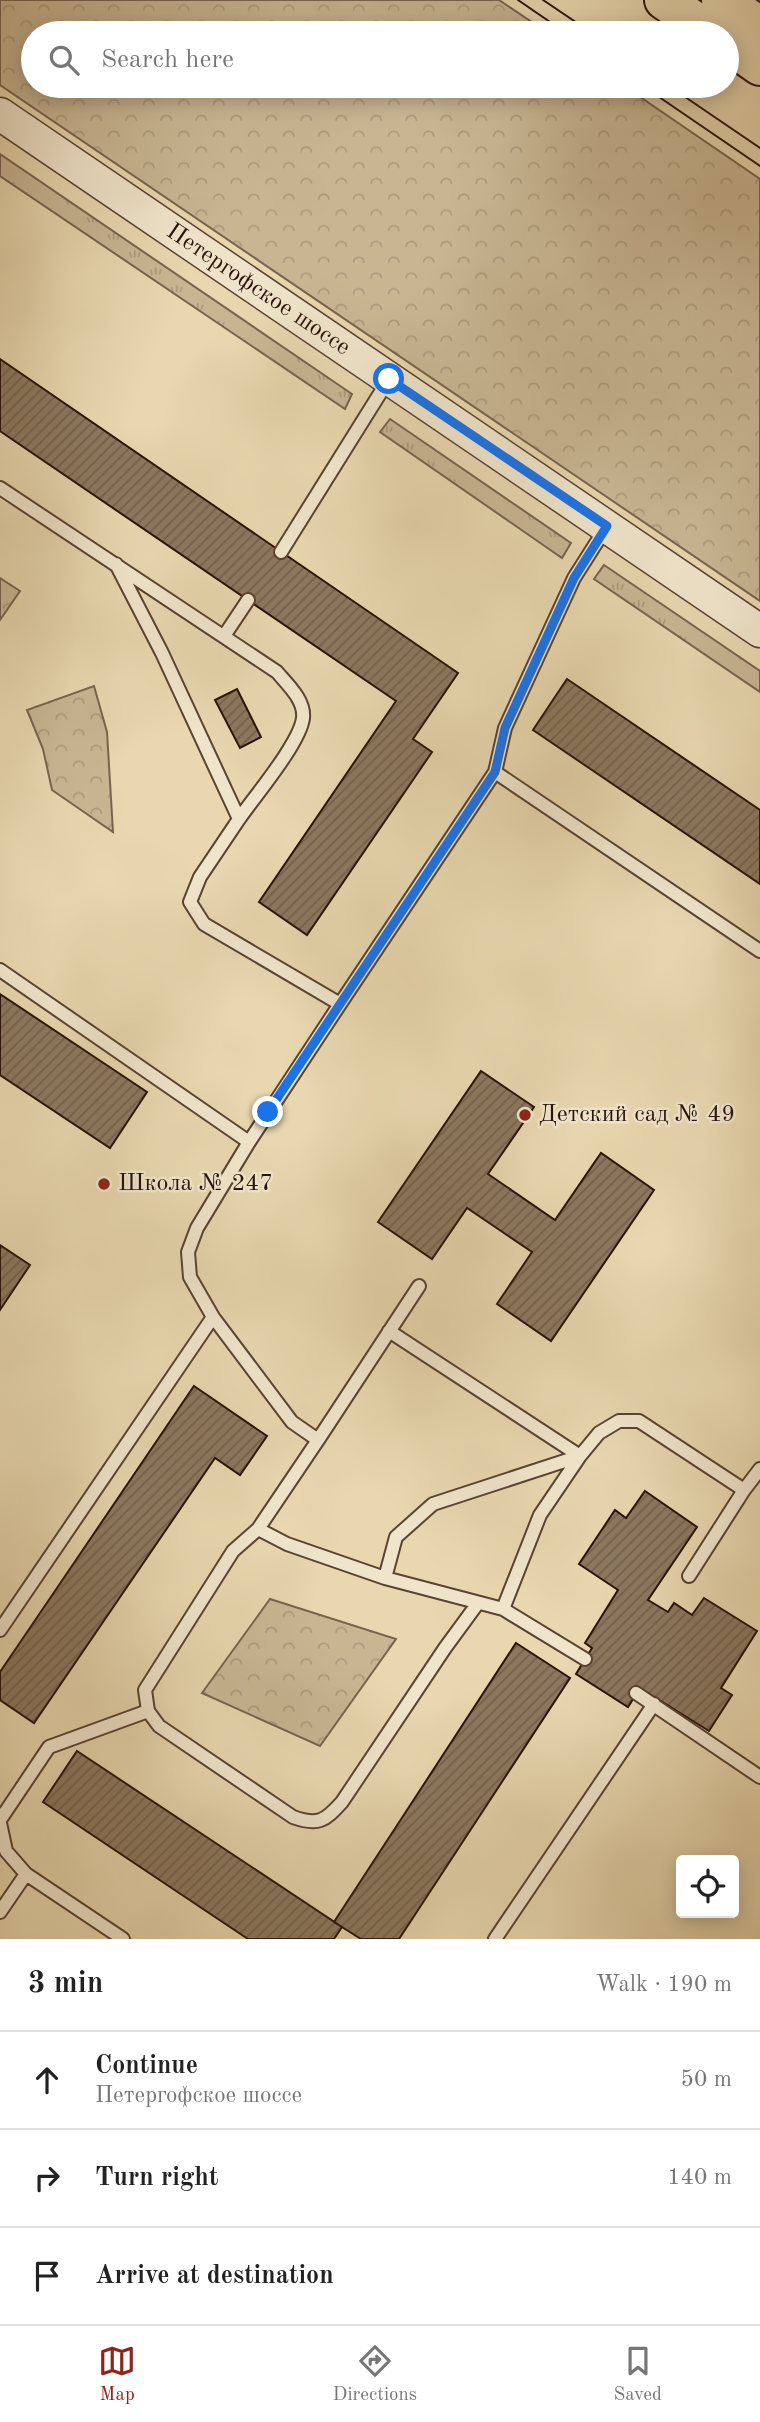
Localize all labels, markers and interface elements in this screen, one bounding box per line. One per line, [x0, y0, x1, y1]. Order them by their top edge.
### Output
search box [21, 21, 739, 98]
icon: search [45, 41, 83, 79]
text: Search here [101, 47, 234, 73]
street label: Петергофское шоссе [162, 220, 354, 360]
route start [373, 363, 404, 394]
route end [252, 1096, 283, 1127]
place label: Детский сад № 49 [539, 1103, 735, 1127]
marker: Детский сад № 49 [517, 1107, 533, 1123]
place label: Школа № 247 [118, 1172, 273, 1196]
marker: Школа № 247 [96, 1176, 112, 1192]
map controls [676, 1855, 739, 1918]
button: locate [676, 1855, 739, 1918]
text: 3 min [28, 1969, 103, 1999]
text: Walk · 190 m [596, 1973, 732, 1996]
text: Continue [95, 2053, 198, 2079]
icon: ahead [28, 2061, 66, 2099]
text: 50 m [681, 2068, 732, 2091]
text: Петергофское шоссе [95, 2084, 302, 2107]
icon: right [28, 2159, 66, 2197]
text: Turn right [95, 2165, 218, 2191]
text: 140 m [667, 2166, 732, 2189]
icon: arrive [28, 2257, 66, 2295]
text: Arrive at destination [95, 2263, 334, 2289]
tab: Map [98, 2342, 136, 2407]
tab: Directions [333, 2342, 417, 2407]
tab: Saved [613, 2342, 662, 2407]

